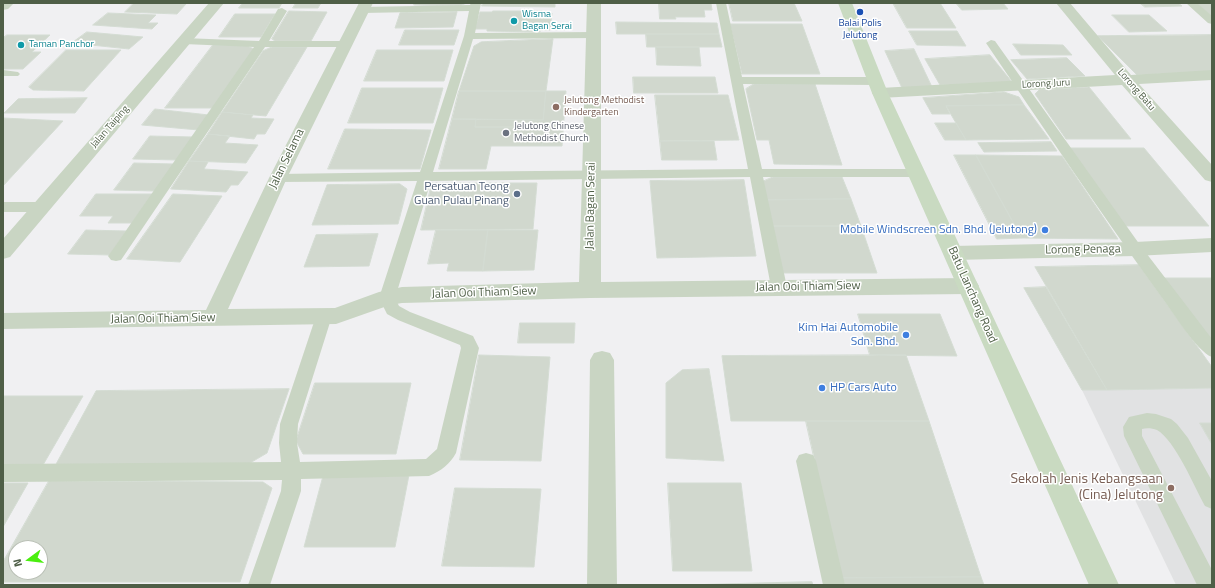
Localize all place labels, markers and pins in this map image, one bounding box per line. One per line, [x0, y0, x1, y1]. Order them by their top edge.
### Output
marker: Balai Polis Jelutong [855, 7, 865, 17]
place label: Wisma Bagan Serai [522, 9, 572, 32]
marker: Wisma Bagan Serai [509, 16, 519, 26]
place label: Balai Polis Jelutong [838, 18, 882, 42]
place label: Taman Panchor [29, 39, 94, 51]
marker: Taman Panchor [16, 40, 26, 50]
place label: Jelutong Methodist Kindergarten [564, 95, 644, 118]
marker: Jelutong Methodist Kindergarten [551, 102, 561, 112]
place label: Jelutong Chinese Methodist Church [514, 121, 589, 144]
marker: Jelutong Chinese Methodist Church [501, 128, 511, 138]
place label: Persatuan Teong Guan Pulau Pinang [414, 180, 509, 208]
marker: Persatuan Teong Guan Pulau Pinang [512, 189, 522, 199]
place label: Mobile Windscreen Sdn. Bhd. (Jelutong) [840, 223, 1037, 237]
marker: Mobile Windscreen Sdn. Bhd. (Jelutong) [1040, 225, 1050, 235]
place label: Kim Hai Automobile Sdn. Bhd. [798, 321, 898, 349]
marker: Kim Hai Automobile Sdn. Bhd. [901, 330, 911, 340]
place label: HP Cars Auto [830, 381, 897, 395]
marker: HP Cars Auto [817, 383, 827, 393]
place label: Sekolah Jenis Kebangsaan (Cina) Jelutong [1010, 472, 1163, 504]
marker: Sekolah Jenis Kebangsaan (Cina) Jelutong [1166, 483, 1176, 493]

